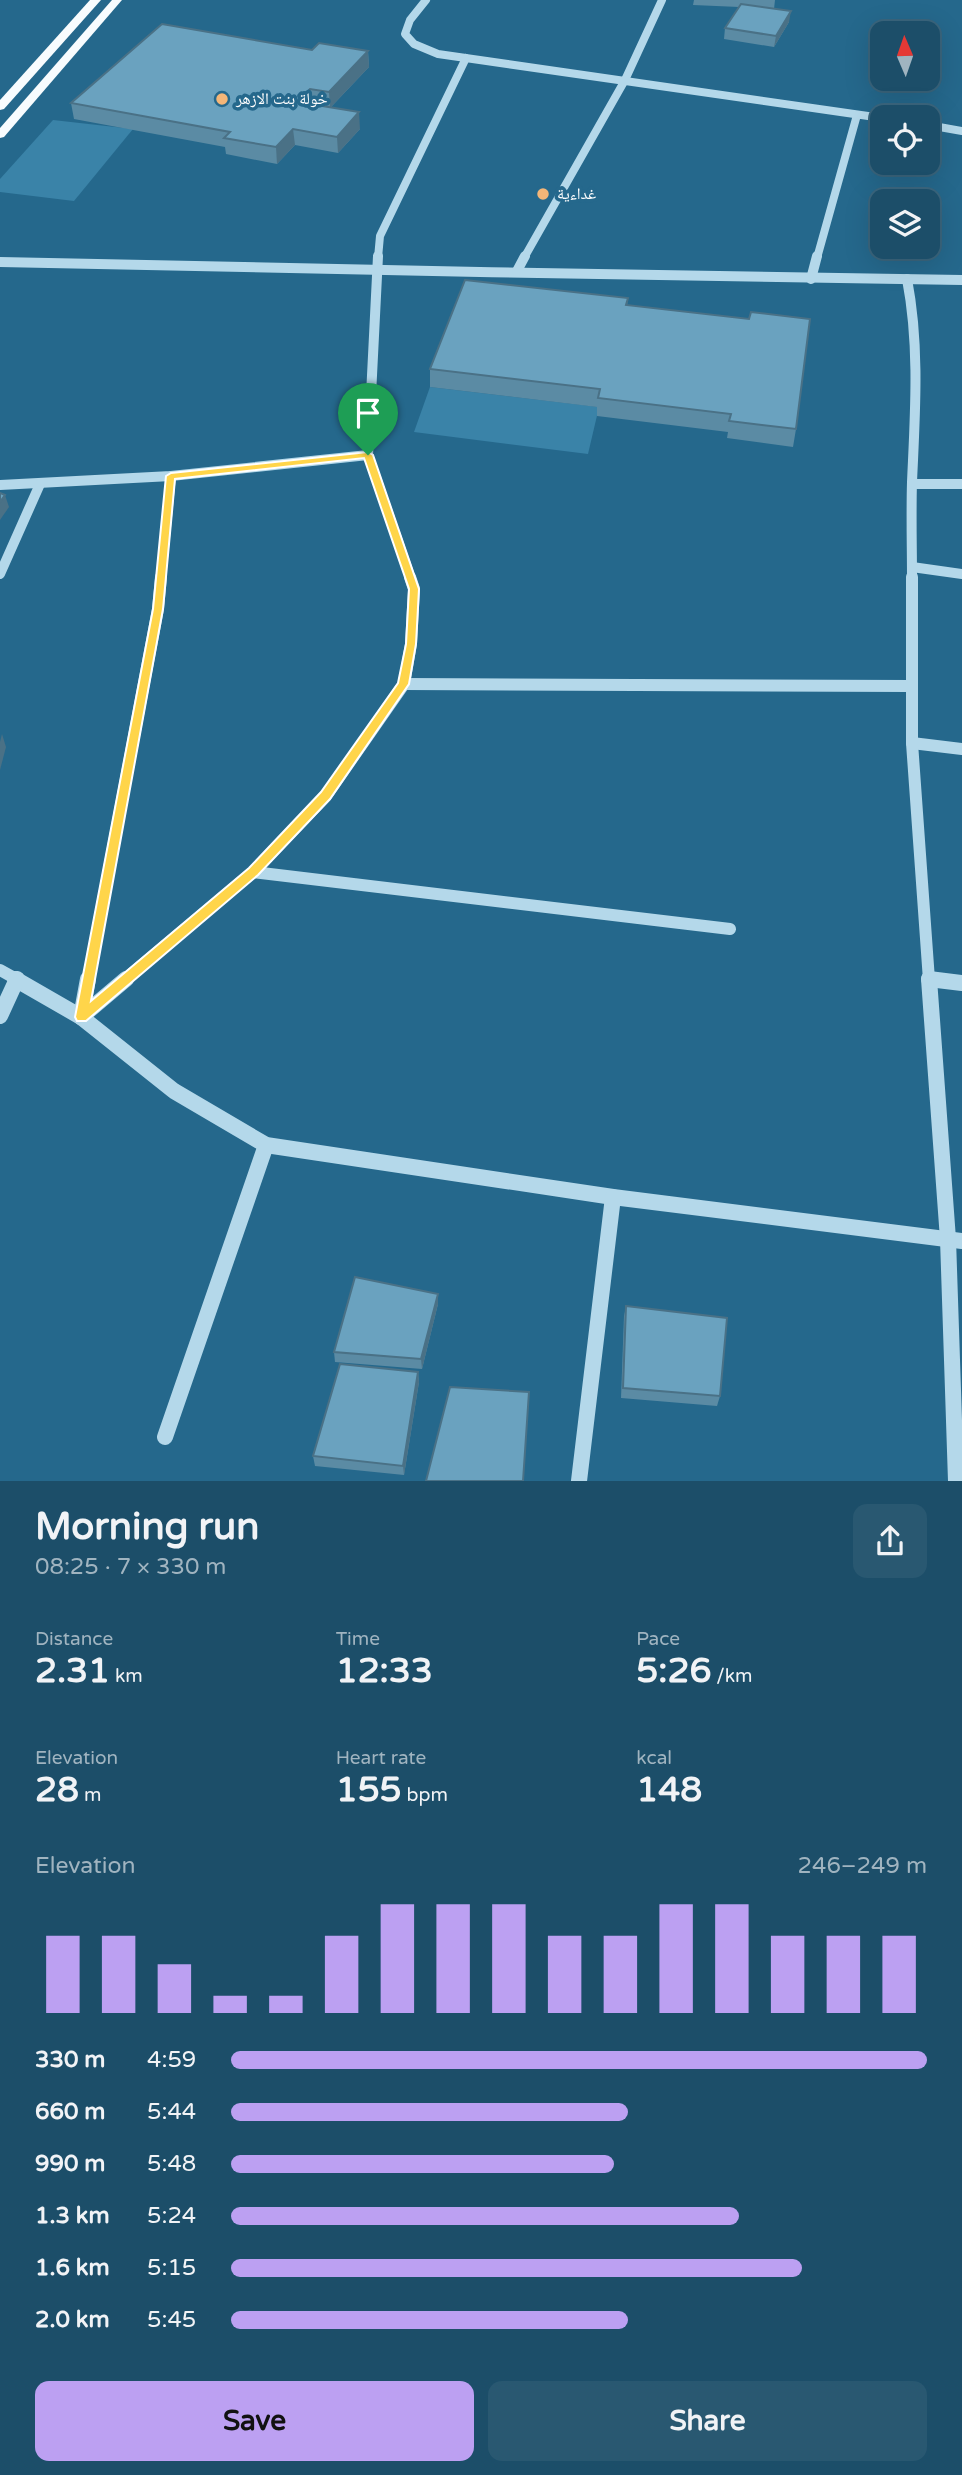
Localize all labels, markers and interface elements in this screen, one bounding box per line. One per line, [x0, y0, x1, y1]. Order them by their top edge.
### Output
north arrow [870, 21, 940, 91]
map controls [870, 21, 940, 259]
place label: خولة بنت الازهر [235, 89, 328, 109]
marker: خولة بنت الازهر [214, 91, 230, 107]
button: locate [870, 105, 940, 175]
place label: غداءية [557, 184, 596, 204]
marker: غداءية [535, 186, 551, 202]
button: layers [870, 189, 940, 259]
pin [338, 383, 398, 455]
icon: arrive [349, 394, 387, 432]
text: Morning run [35, 1504, 259, 1550]
button: share [853, 1504, 927, 1578]
text: 08:25 · 7 × 330 m [35, 1553, 226, 1581]
text: Distance [35, 1628, 113, 1650]
text: Time [336, 1628, 380, 1650]
text: Pace [636, 1628, 680, 1650]
text: 2.31 [35, 1650, 110, 1692]
text: 12:33 [336, 1650, 433, 1692]
text: 5:26 [636, 1650, 711, 1692]
text: km [110, 1665, 143, 1687]
text: /km [711, 1665, 753, 1687]
text: Elevation [35, 1747, 118, 1769]
text: Heart rate [336, 1747, 426, 1769]
text: kcal [636, 1747, 672, 1769]
text: 28 [35, 1769, 79, 1811]
text: 155 [336, 1769, 402, 1811]
text: 148 [636, 1769, 702, 1811]
text: m [79, 1784, 101, 1806]
text: bpm [402, 1784, 448, 1806]
text: Elevation [35, 1852, 136, 1880]
text: 246–249 m [798, 1852, 927, 1880]
text: 330 m [35, 2046, 105, 2074]
text: 4:59 [147, 2046, 196, 2074]
text: 660 m [35, 2098, 105, 2126]
text: 5:44 [147, 2098, 196, 2126]
text: 990 m [35, 2150, 105, 2178]
text: 5:48 [147, 2150, 196, 2178]
text: 1.3 km [35, 2202, 110, 2230]
text: 5:24 [147, 2202, 196, 2230]
text: 1.6 km [35, 2254, 110, 2282]
text: 5:15 [147, 2254, 196, 2282]
text: 2.0 km [35, 2306, 110, 2334]
text: 5:45 [147, 2306, 196, 2334]
button: Save [35, 2381, 474, 2461]
button: Share [488, 2381, 927, 2461]

